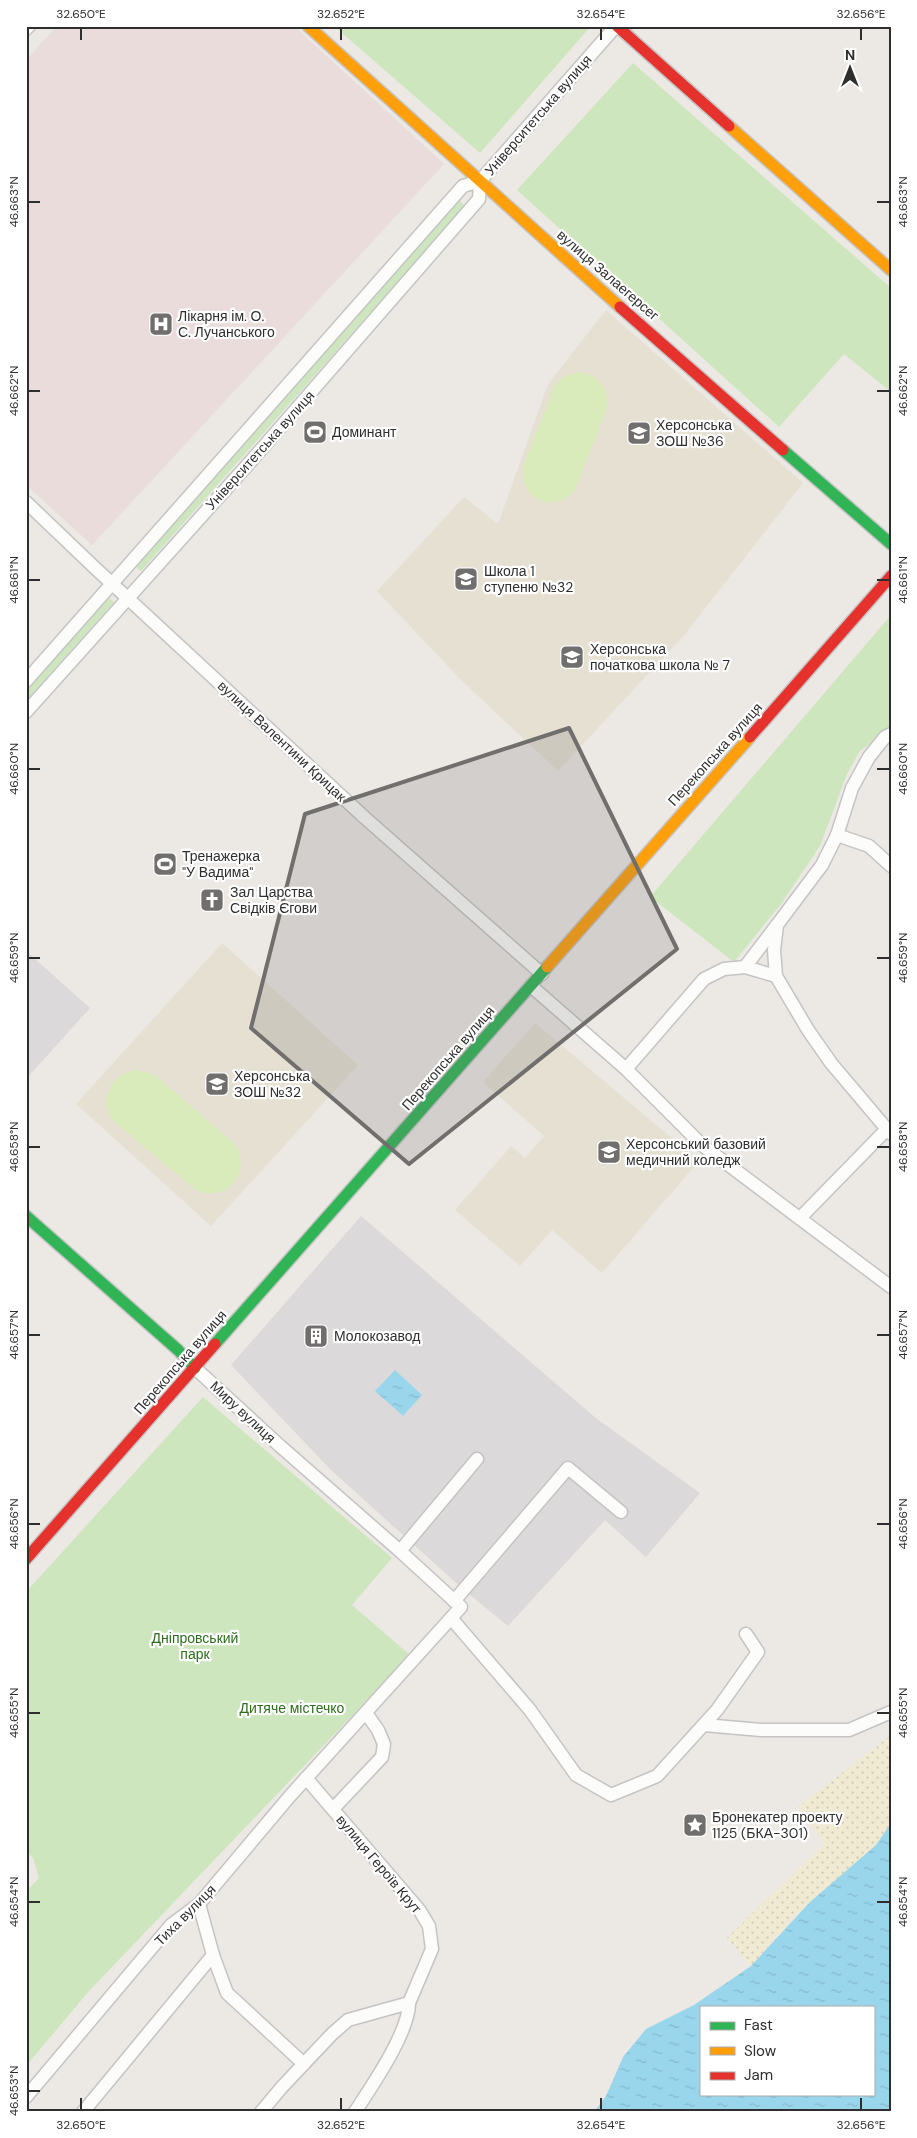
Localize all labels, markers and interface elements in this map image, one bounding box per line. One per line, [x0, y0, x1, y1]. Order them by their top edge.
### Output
text: 32.650°E [56, 6, 106, 22]
text: 32.652°E [317, 6, 365, 22]
text: 32.654°E [577, 6, 626, 22]
text: 32.656°E [836, 6, 886, 22]
north arrow [824, 42, 874, 92]
text: N [845, 46, 855, 64]
street label: Університетська вулиця [481, 51, 595, 179]
text: 46.663°N [6, 177, 22, 227]
text: 46.663°N [895, 177, 911, 227]
street label: вулиця Залаегерсег [553, 226, 663, 324]
place label: Лікарня ім. О. С. Лучанського [178, 307, 275, 341]
hospital icon: Лікарня ім. О. С. Лучанського [148, 311, 174, 337]
text: 46.662°N [6, 366, 22, 416]
text: 46.662°N [895, 366, 911, 416]
street label: Університетська вулиця [202, 387, 318, 513]
place label: Херсонська ЗОШ №36 [656, 416, 732, 450]
sports icon: Доминант [302, 419, 328, 445]
school or university icon: Херсонська ЗОШ №36 [626, 420, 652, 446]
place label: Доминант [332, 423, 397, 441]
text: 46.661°N [6, 556, 22, 604]
text: 46.661°N [895, 556, 911, 604]
place label: Школа 1 ступеню №32 [484, 562, 573, 596]
school or university icon: Школа 1 ступеню №32 [453, 566, 479, 592]
place label: Херсонська початкова школа № 7 [590, 640, 730, 674]
school or university icon: Херсонська початкова школа № 7 [559, 644, 585, 670]
street label: вулиця Валентини Крицак [214, 677, 351, 806]
street label: Перекопська вулиця [664, 699, 766, 809]
text: 46.660°N [6, 743, 22, 795]
text: 46.660°N [895, 743, 911, 795]
place label: Тренажерка "У Вадима" [182, 847, 260, 881]
sports icon: Тренажерка "У Вадима" [152, 851, 178, 877]
place label: Зал Царства Свідків Єгови [230, 883, 317, 917]
church icon: Зал Царства Свідків Єгови [199, 887, 225, 913]
text: 46.659°N [6, 933, 22, 983]
text: 46.659°N [895, 933, 911, 983]
street label: Перекопська вулиця [398, 1002, 498, 1114]
place label: Херсонська ЗОШ №32 [234, 1067, 310, 1101]
school or university icon: Херсонська ЗОШ №32 [204, 1071, 230, 1097]
text: 46.658°N [6, 1122, 22, 1172]
text: 46.658°N [895, 1122, 911, 1172]
place label: Херсонський базовий медичний коледж [626, 1135, 766, 1169]
school or university icon: Херсонський базовий медичний коледж [596, 1139, 622, 1165]
street label: Перекопська вулиця [130, 1306, 230, 1418]
text: 46.657°N [6, 1310, 22, 1360]
text: 46.657°N [895, 1310, 911, 1360]
building icon: Молокозавод [303, 1323, 329, 1349]
place label: Молокозавод [334, 1327, 420, 1345]
street label: Миру вулиця [206, 1377, 280, 1447]
text: 46.656°N [6, 1499, 22, 1549]
text: 46.656°N [895, 1499, 911, 1549]
park label: Дніпровський парк [152, 1629, 238, 1663]
text: 46.655°N [6, 1688, 22, 1738]
text: 46.655°N [895, 1688, 911, 1738]
park label: Дитяче містечко [240, 1699, 345, 1717]
place label: Бронекатер проекту 1125 (БКА-301) [712, 1808, 843, 1842]
street label: вулиця Героїв Крут [332, 1811, 426, 1917]
place icon: Бронекатер проекту 1125 (БКА-301) [682, 1812, 708, 1838]
text: 46.654°N [6, 1877, 22, 1927]
text: 46.654°N [895, 1877, 911, 1927]
street label: Тиха вулиця [151, 1881, 219, 1949]
legend [700, 2006, 874, 2096]
text: Fast [744, 2015, 773, 2035]
text: Slow [744, 2041, 777, 2061]
text: Jam [744, 2065, 773, 2085]
text: 46.653°N [6, 2066, 22, 2116]
text: 32.650°E [56, 2117, 106, 2133]
text: 32.652°E [317, 2117, 365, 2133]
text: 32.654°E [577, 2117, 626, 2133]
text: 32.656°E [836, 2117, 886, 2133]

